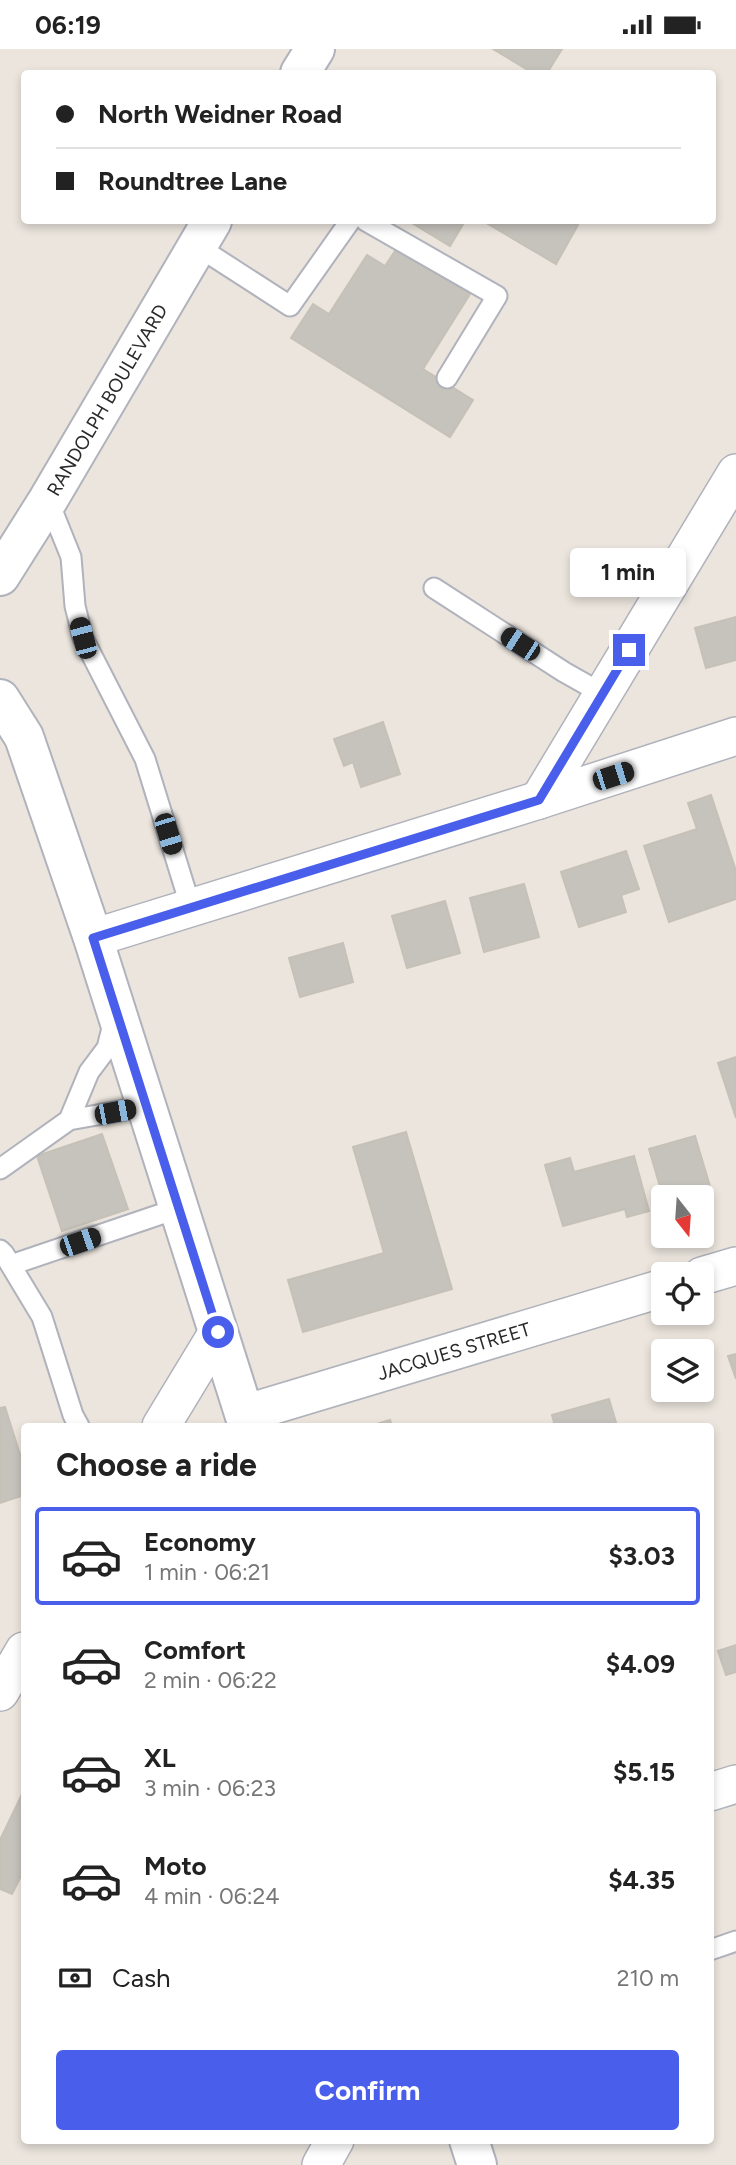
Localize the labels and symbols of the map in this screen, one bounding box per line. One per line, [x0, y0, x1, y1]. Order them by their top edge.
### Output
street label: RANDOLPH BOULEVARD [42, 300, 172, 500]
callout: 1 min [571, 549, 687, 597]
car [68, 615, 99, 661]
car [497, 624, 544, 664]
route end [613, 634, 645, 666]
car [590, 760, 637, 792]
car [152, 811, 185, 857]
car [93, 1098, 138, 1126]
north arrow [651, 1185, 714, 1248]
car [57, 1225, 104, 1259]
route start [202, 1316, 234, 1348]
street label: JACQUES STREET [374, 1317, 534, 1385]

